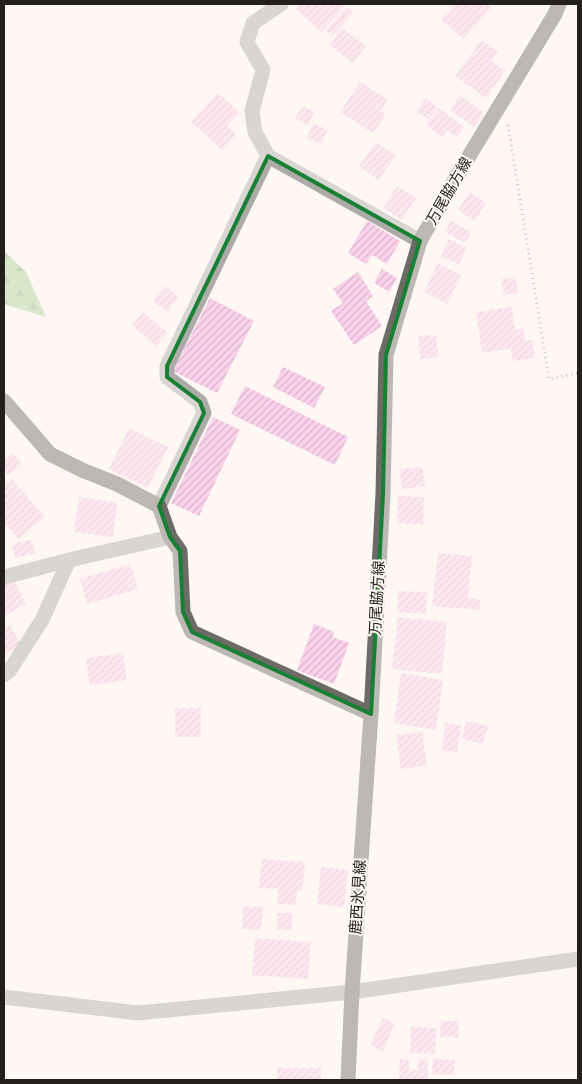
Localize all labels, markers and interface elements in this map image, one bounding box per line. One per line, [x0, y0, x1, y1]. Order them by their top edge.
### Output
street label: 万尾脇方線 [419, 152, 476, 228]
street label: 万尾脇方線 [362, 560, 389, 636]
street label: 鹿西氷見線 [342, 859, 371, 935]

